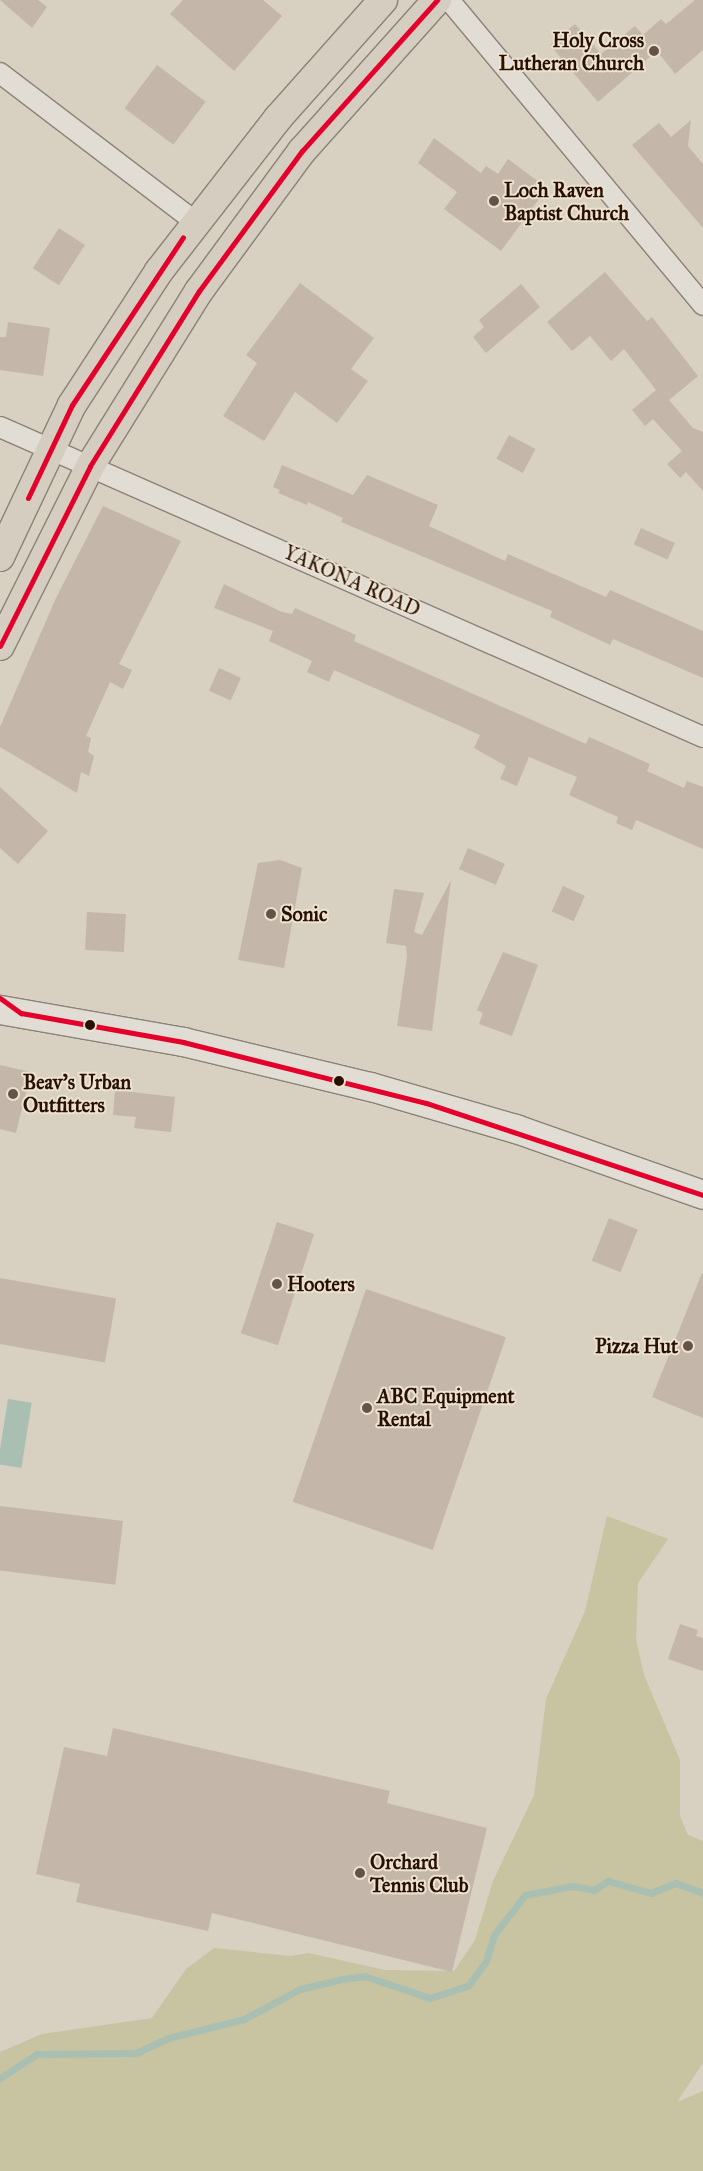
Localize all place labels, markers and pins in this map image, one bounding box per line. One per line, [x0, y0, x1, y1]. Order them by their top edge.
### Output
place label: Holy Cross Lutheran Church [499, 28, 644, 75]
marker: Holy Cross Lutheran Church [648, 45, 660, 57]
place label: Loch Raven Baptist Church [504, 178, 629, 225]
marker: Loch Raven Baptist Church [488, 195, 500, 207]
place label: Sonic [281, 902, 327, 926]
marker: Sonic [265, 908, 277, 920]
unlabelled marker [85, 1020, 95, 1030]
place label: Beav's Urban Outfitters [23, 1070, 131, 1117]
unlabelled marker [334, 1076, 344, 1086]
marker: Beav's Urban Outfitters [7, 1088, 19, 1100]
place label: Hooters [287, 1272, 355, 1296]
marker: Hooters [271, 1278, 283, 1290]
place label: Pizza Hut [595, 1334, 678, 1358]
marker: Pizza Hut [682, 1340, 694, 1352]
place label: ABC Equipment Rental [377, 1384, 514, 1431]
marker: ABC Equipment Rental [361, 1402, 373, 1414]
place label: Orchard Tennis Club [370, 1850, 468, 1897]
marker: Orchard Tennis Club [354, 1867, 366, 1879]

